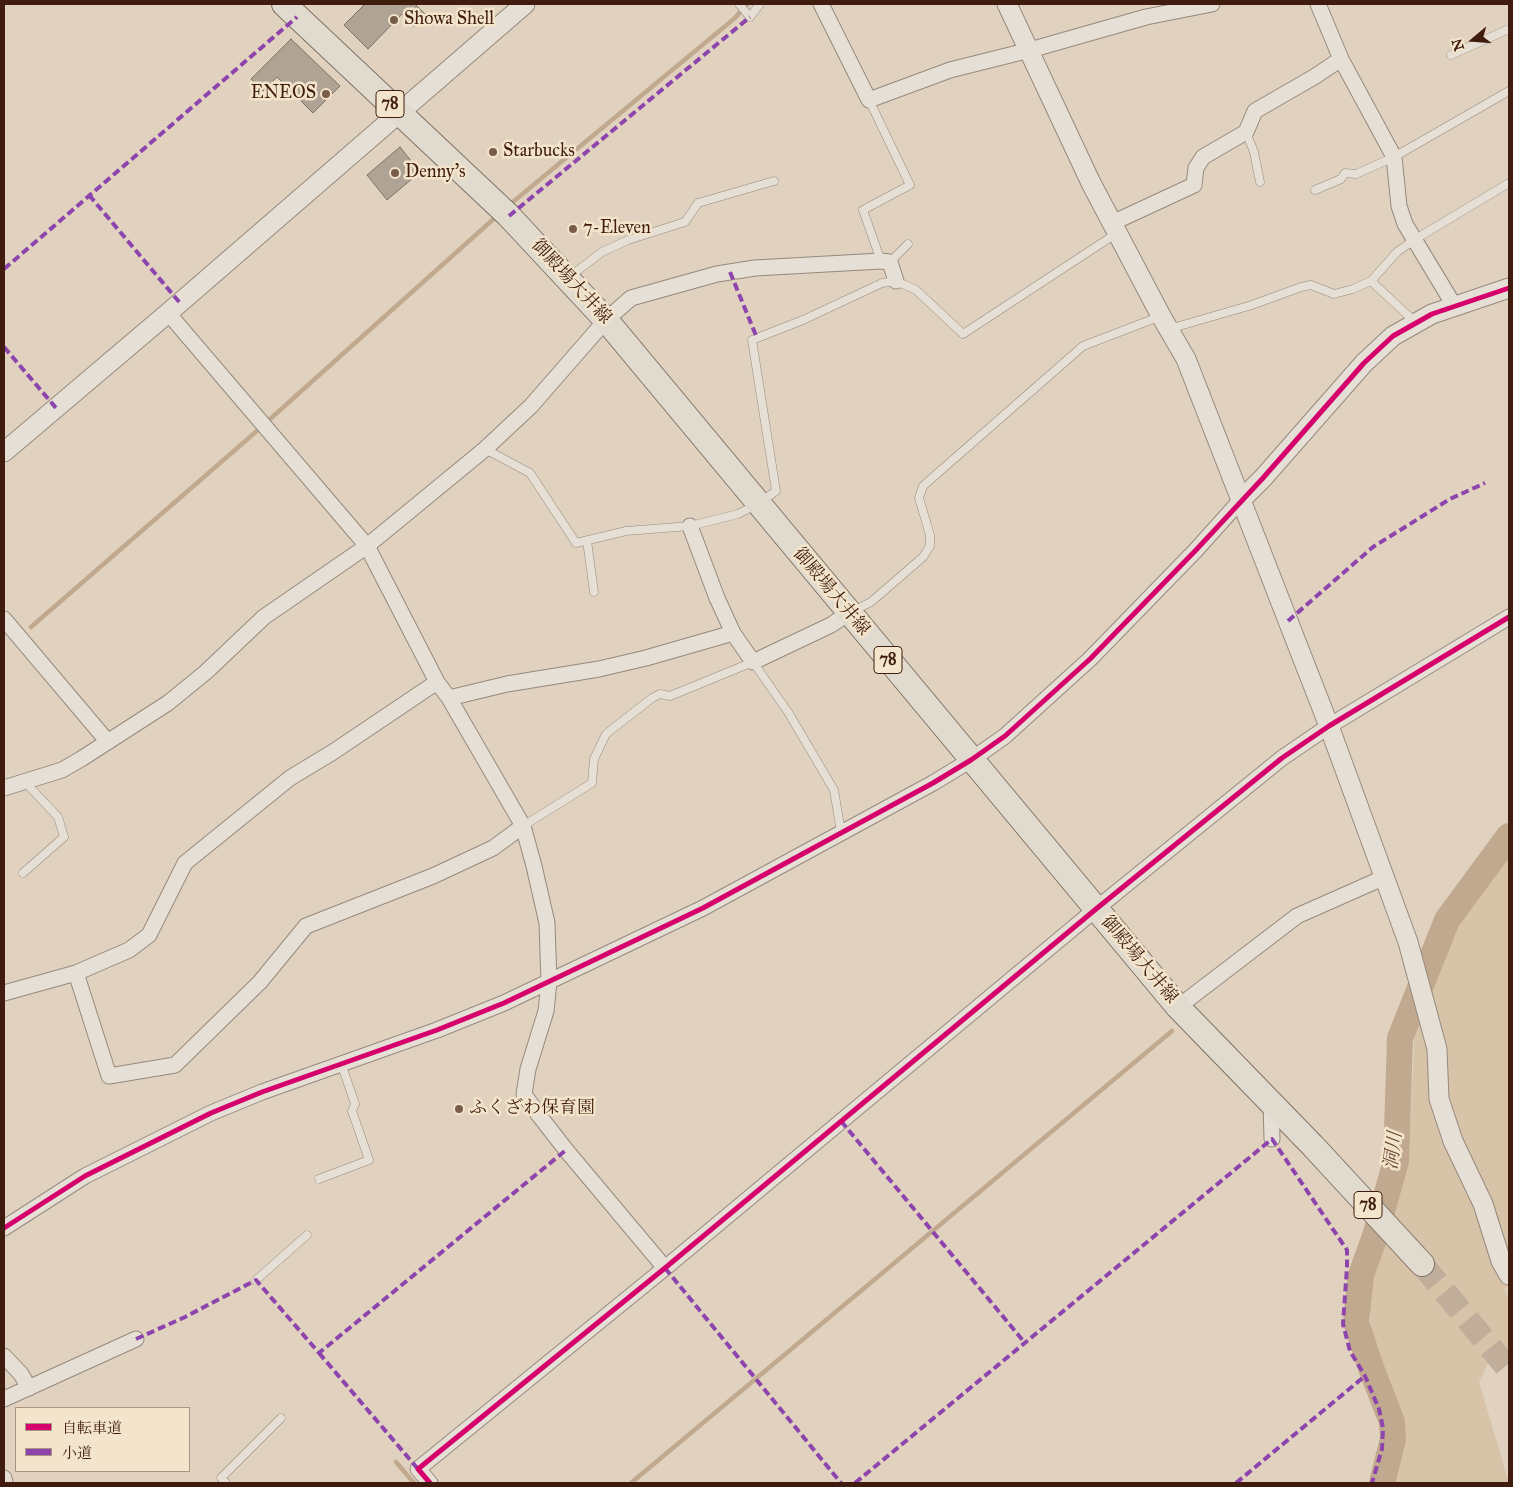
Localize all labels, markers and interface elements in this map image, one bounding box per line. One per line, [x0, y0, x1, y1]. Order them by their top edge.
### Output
place label: Showa Shell [404, 9, 494, 31]
marker: Showa Shell [388, 14, 400, 26]
north arrow [1448, 15, 1498, 65]
text: N [1448, 37, 1468, 53]
place label: ENEOS [251, 83, 316, 105]
marker: ENEOS [320, 88, 332, 100]
road number: 78 [376, 90, 404, 118]
place label: Starbucks [503, 141, 575, 163]
marker: Starbucks [487, 146, 499, 158]
place label: Denny's [405, 162, 466, 184]
marker: Denny's [389, 167, 401, 179]
place label: 7-Eleven [583, 218, 651, 240]
marker: 7-Eleven [567, 223, 579, 235]
street label: 御殿場大井線 [526, 235, 616, 329]
street label: 御殿場大井線 [788, 544, 874, 640]
road number: 78 [874, 646, 902, 674]
street label: 御殿場大井線 [1096, 912, 1182, 1008]
place label: ふくざわ保育園 [469, 1098, 595, 1120]
marker: ふくざわ保育園 [453, 1103, 465, 1115]
water label: 洞川 [1380, 1131, 1408, 1171]
road number: 78 [1354, 1192, 1382, 1218]
legend [15, 1407, 190, 1472]
text: 自転車道 [62, 1419, 122, 1437]
text: 小道 [62, 1444, 92, 1462]

